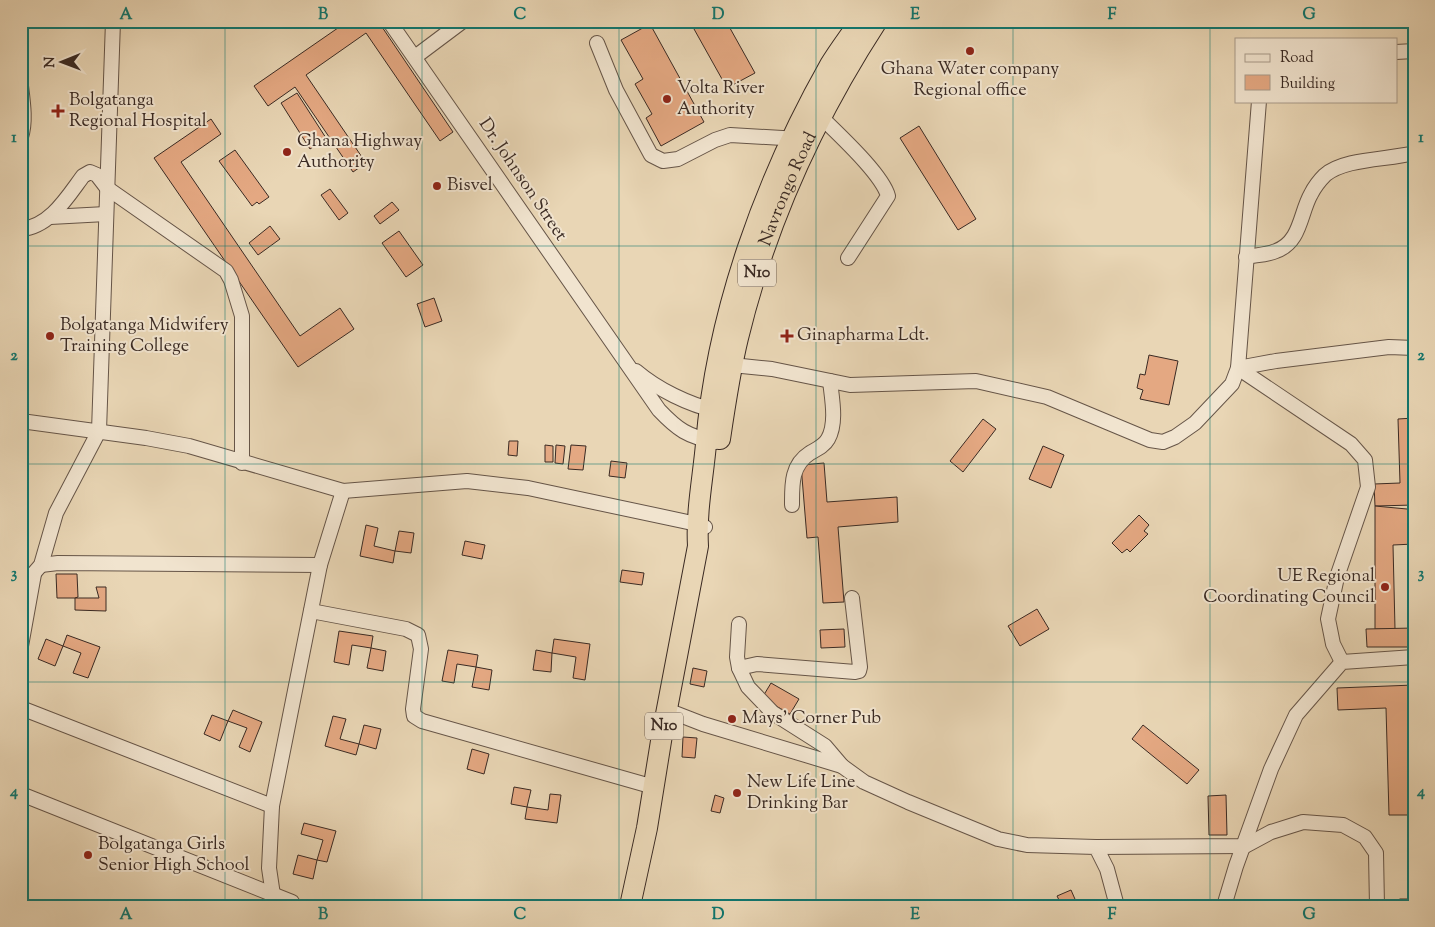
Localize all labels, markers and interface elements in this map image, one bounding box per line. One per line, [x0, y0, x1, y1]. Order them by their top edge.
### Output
text: A [120, 4, 133, 27]
text: B [318, 4, 328, 27]
text: C [514, 4, 527, 27]
text: D [712, 4, 725, 27]
text: E [910, 4, 920, 27]
text: F [1108, 4, 1117, 27]
text: G [1302, 4, 1316, 27]
north arrow [38, 38, 88, 88]
legend [1235, 38, 1398, 102]
marker: Ghana Water company Regional office [964, 45, 976, 57]
text: Road [1280, 48, 1314, 69]
text: N [41, 56, 61, 68]
place label: Ghana Water company Regional office [881, 57, 1059, 104]
text: Building [1280, 74, 1335, 95]
place label: Volta River Authority [677, 76, 765, 123]
place label: Bolgatanga Regional Hospital [69, 88, 207, 135]
marker: Volta River Authority [661, 93, 673, 105]
marker: Bolgatanga Regional Hospital [51, 104, 65, 118]
street label: Dr. Johnson Street [471, 113, 573, 247]
text: 1 [11, 127, 17, 150]
text: 1 [1418, 127, 1424, 150]
street label: Navrongo Road [753, 128, 825, 250]
place label: Ghana Highway Authority [297, 129, 422, 176]
marker: Ghana Highway Authority [281, 146, 293, 158]
place label: Bisvel [447, 173, 493, 199]
marker: Bisvel [431, 180, 443, 192]
road number: N10 [738, 260, 776, 286]
place label: Bolgatanga Midwifery Training College [60, 313, 229, 360]
place label: Ginapharma Ldt. [797, 323, 929, 349]
marker: Bolgatanga Midwifery Training College [44, 330, 56, 342]
marker: Ginapharma Ldt. [781, 330, 793, 342]
text: 2 [10, 345, 18, 368]
text: 2 [1417, 345, 1425, 368]
text: 3 [11, 563, 18, 586]
text: 3 [1418, 563, 1425, 586]
place label: UE Regional Coordinating Council [1203, 564, 1375, 611]
marker: UE Regional Coordinating Council [1379, 581, 1391, 593]
place label: Mays' Corner Pub [742, 706, 881, 732]
road number: N10 [645, 712, 683, 739]
marker: Mays' Corner Pub [726, 713, 738, 725]
place label: New Life Line Drinking Bar [747, 770, 855, 817]
text: 4 [9, 781, 18, 804]
text: 4 [1416, 781, 1425, 804]
marker: New Life Line Drinking Bar [731, 787, 743, 799]
place label: Bolgatanga Girls Senior High School [98, 832, 249, 879]
marker: Bolgatanga Girls Senior High School [82, 849, 94, 861]
text: A [120, 904, 133, 927]
text: B [318, 904, 328, 927]
text: C [514, 904, 527, 927]
text: D [712, 904, 725, 927]
text: E [910, 904, 920, 927]
text: F [1108, 904, 1117, 927]
text: G [1302, 904, 1316, 927]

